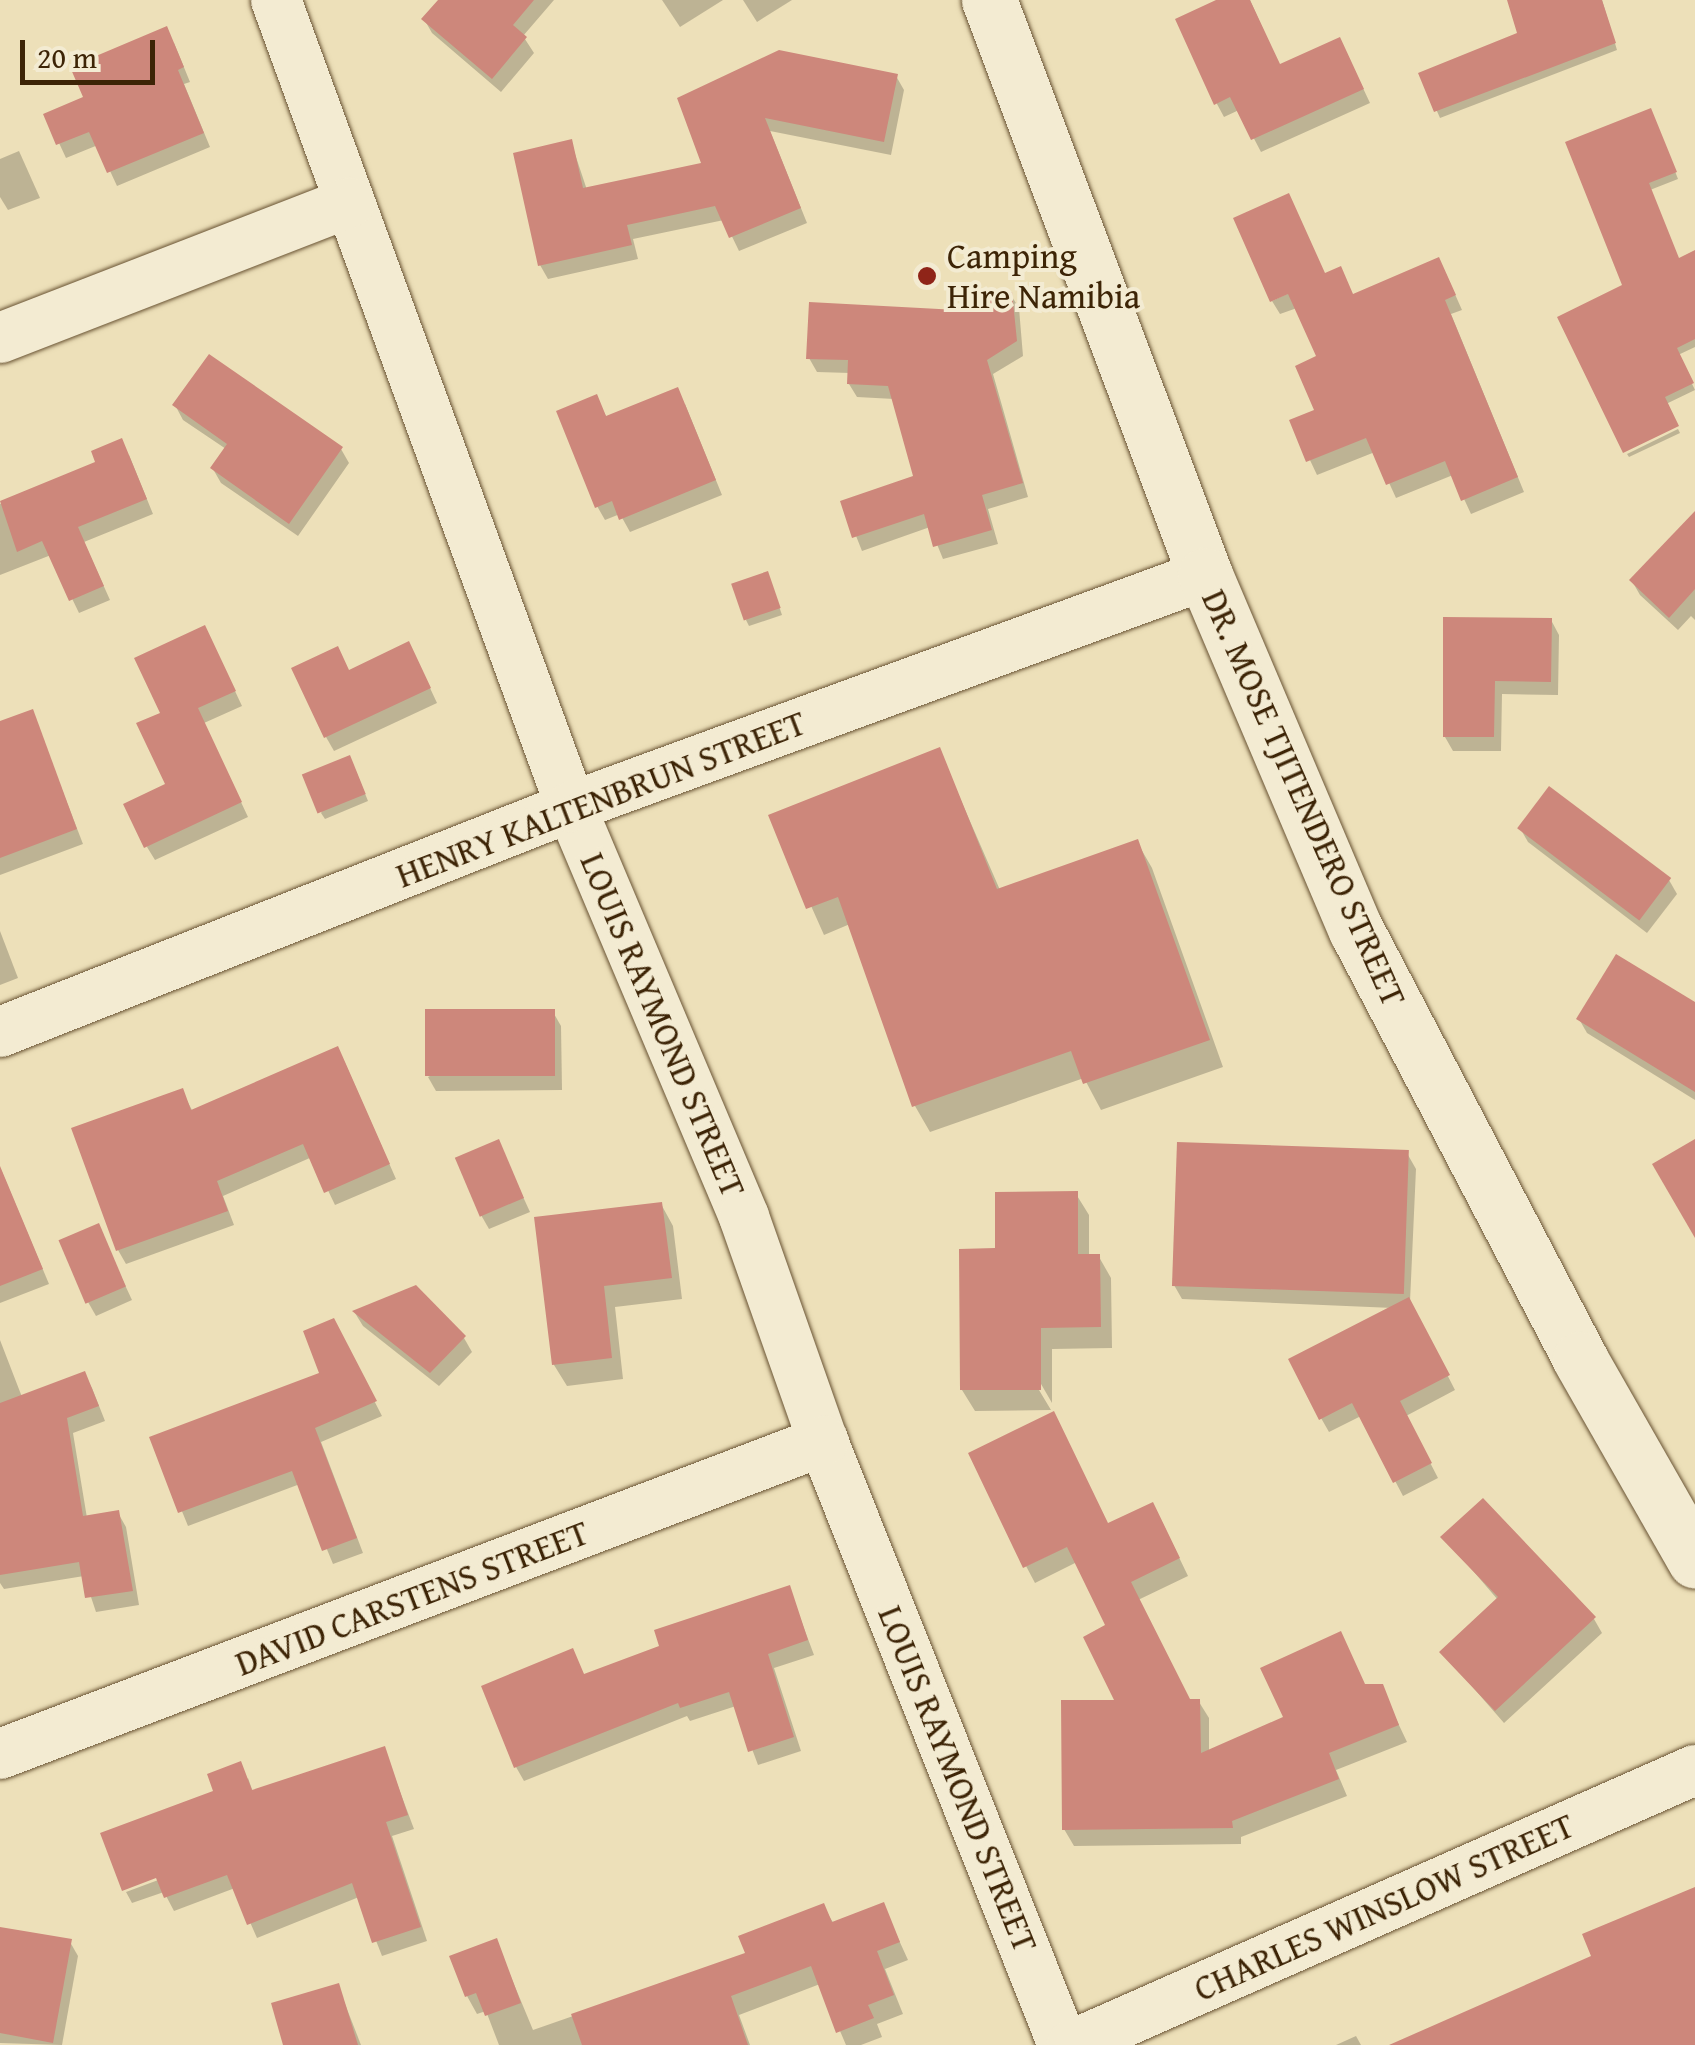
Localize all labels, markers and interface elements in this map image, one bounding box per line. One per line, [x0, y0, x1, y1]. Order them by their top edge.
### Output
scale bar [25, 20, 160, 82]
text: 20 m [37, 35, 97, 79]
place label: Camping Hire Namibia [947, 235, 1140, 317]
marker: Camping Hire Namibia [916, 265, 938, 287]
street label: DR. MOSE TJITENDERO STREET [1193, 583, 1415, 1013]
street label: HENRY KALTENBRUN STREET [390, 701, 812, 897]
street label: LOUIS RAYMOND STREET [571, 847, 755, 1203]
street label: DAVID CARSTENS STREET [230, 1511, 594, 1685]
street label: LOUIS RAYMOND STREET [869, 1600, 1047, 1958]
street label: CHARLES WINSLOW STREET [1188, 1804, 1580, 2010]

